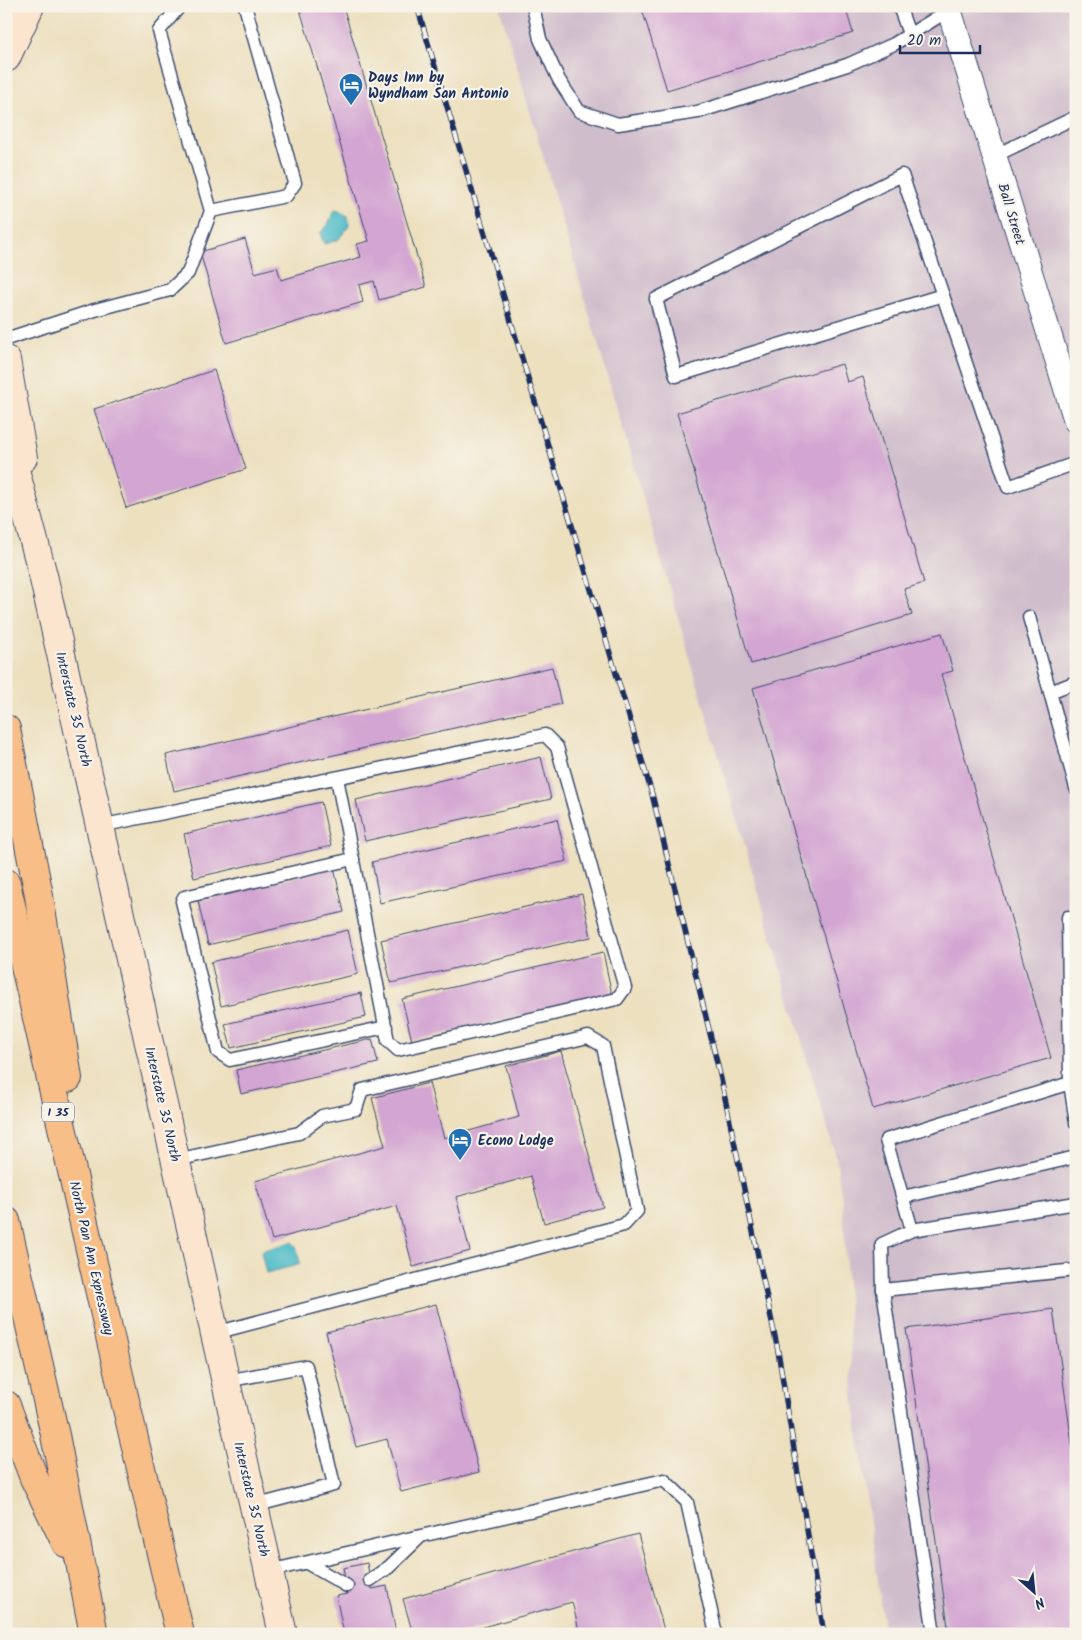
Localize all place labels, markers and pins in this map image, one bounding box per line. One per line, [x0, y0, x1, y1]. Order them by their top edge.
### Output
place label: Days Inn by Wyndham San Antonio [368, 67, 509, 105]
hotel icon: Days Inn by Wyndham San Antonio [338, 72, 364, 106]
hotel icon: Econo Lodge [447, 1127, 473, 1161]
place label: Econo Lodge [478, 1130, 554, 1152]

